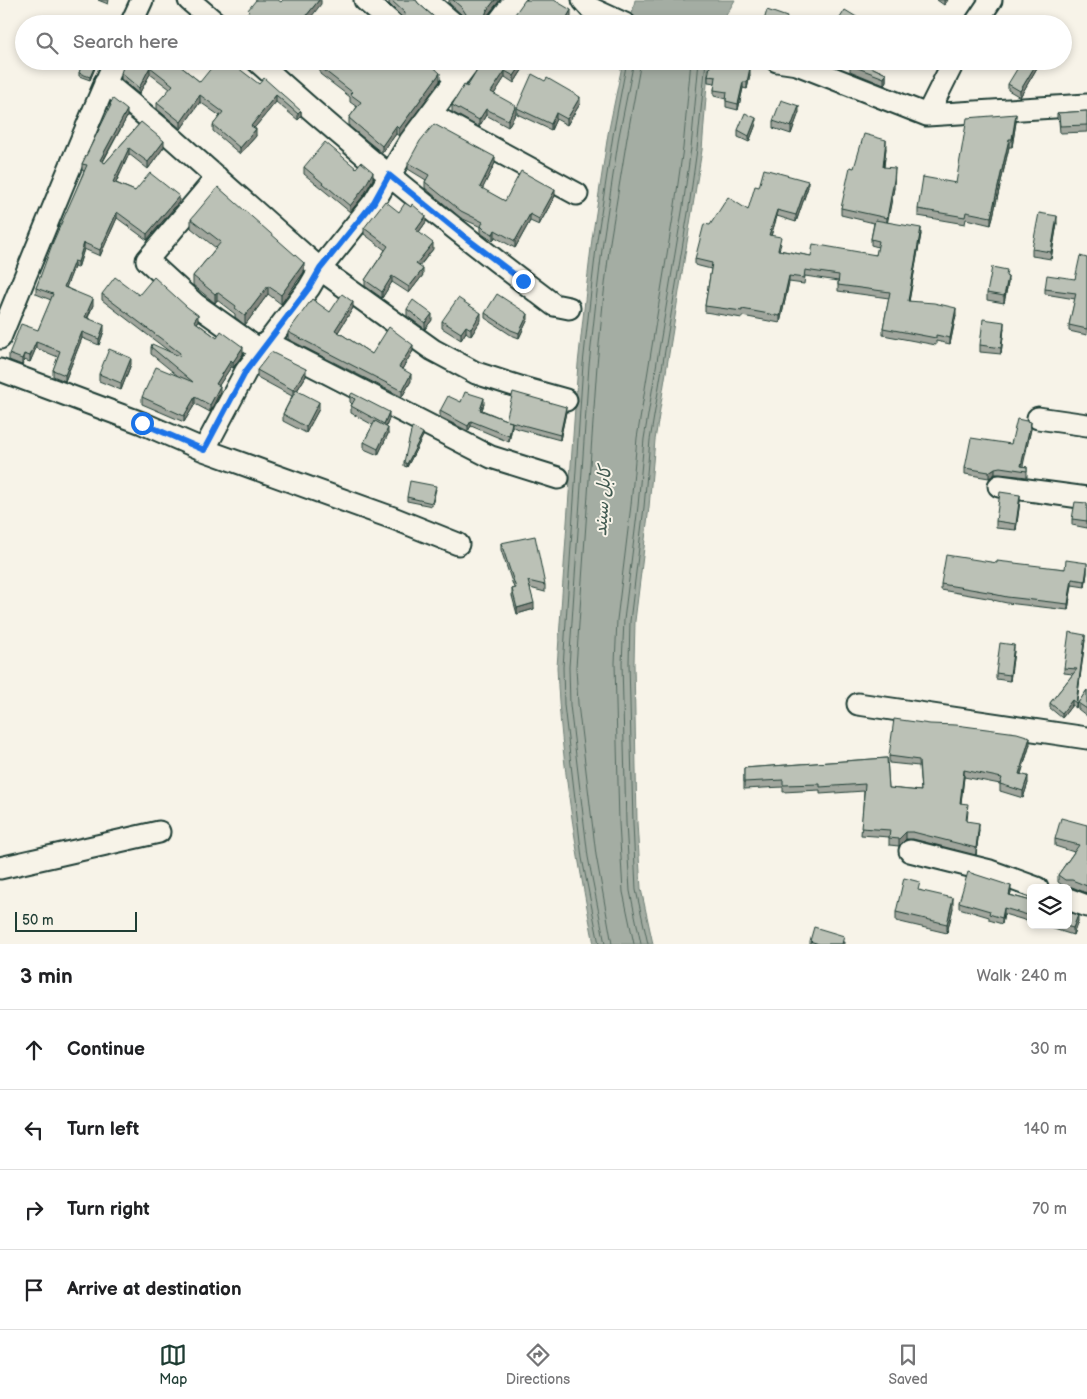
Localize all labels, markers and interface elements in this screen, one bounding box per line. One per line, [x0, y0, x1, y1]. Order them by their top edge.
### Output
search box [15, 15, 1072, 70]
icon: search [33, 29, 61, 57]
text: Search here [73, 31, 178, 54]
route end [512, 270, 535, 293]
route start [131, 412, 154, 435]
water label: کابل سيند [590, 462, 616, 536]
map controls [1027, 884, 1072, 929]
button: layers [1027, 884, 1072, 929]
scale bar [15, 909, 138, 932]
text: 50 m [22, 912, 54, 929]
text: 3 min [20, 964, 73, 989]
text: Walk · 240 m [977, 967, 1067, 986]
icon: ahead [20, 1036, 48, 1064]
text: Continue [67, 1038, 145, 1061]
text: 30 m [1030, 1040, 1067, 1059]
icon: left [20, 1116, 48, 1144]
text: Turn left [67, 1118, 139, 1141]
text: 140 m [1024, 1120, 1067, 1139]
icon: right [20, 1196, 48, 1224]
text: Turn right [67, 1198, 150, 1221]
text: 70 m [1032, 1200, 1067, 1219]
icon: arrive [20, 1276, 48, 1304]
text: Arrive at destination [67, 1278, 242, 1301]
tab: Map [159, 1341, 187, 1388]
tab: Directions [506, 1341, 570, 1388]
tab: Saved [888, 1341, 928, 1388]

